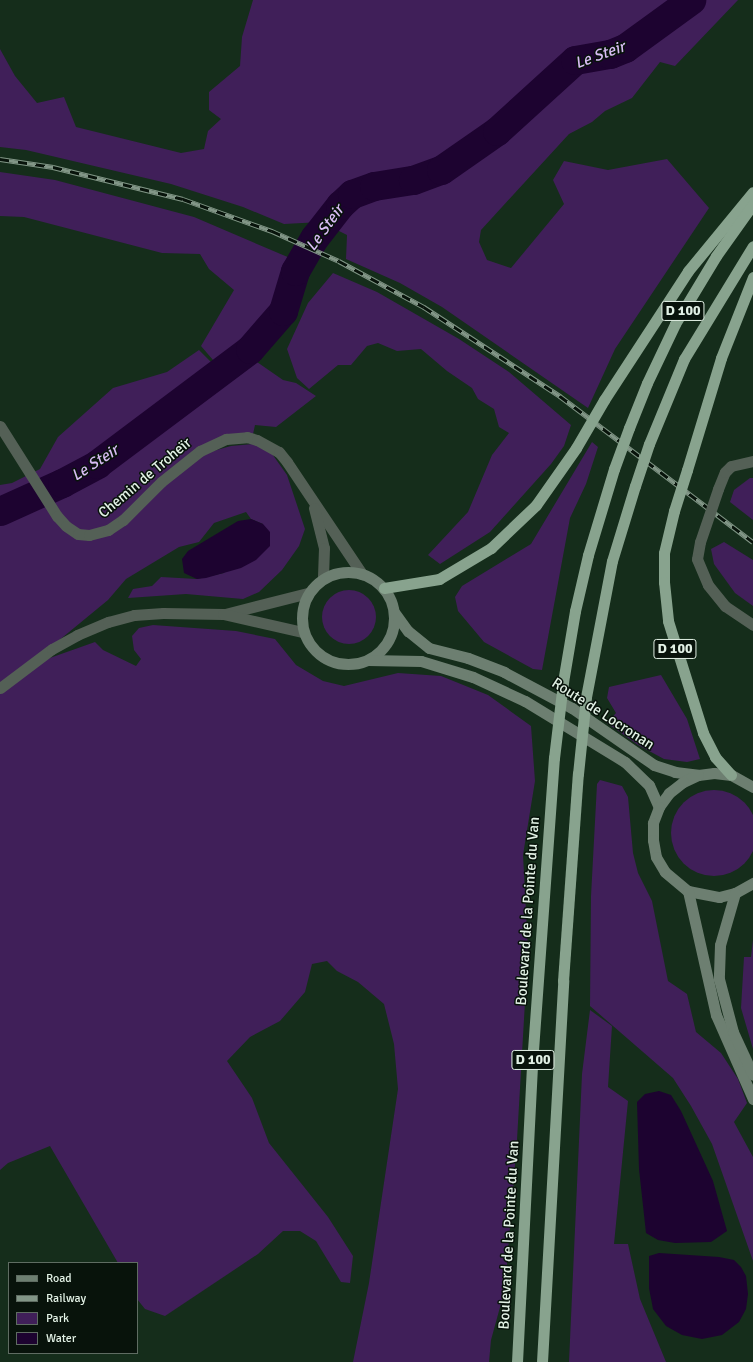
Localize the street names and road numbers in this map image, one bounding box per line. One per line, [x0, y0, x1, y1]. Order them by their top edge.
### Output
road number: D 100 [661, 299, 705, 323]
street label: Chemin de Troheïr [95, 434, 195, 522]
road number: D 100 [653, 637, 697, 661]
street label: Route de Locronan [548, 674, 658, 754]
street label: Boulevard de la Pointe du Van [512, 816, 544, 1006]
road number: D 100 [511, 1048, 555, 1072]
street label: Boulevard de la Pointe du Van [495, 1140, 523, 1330]

